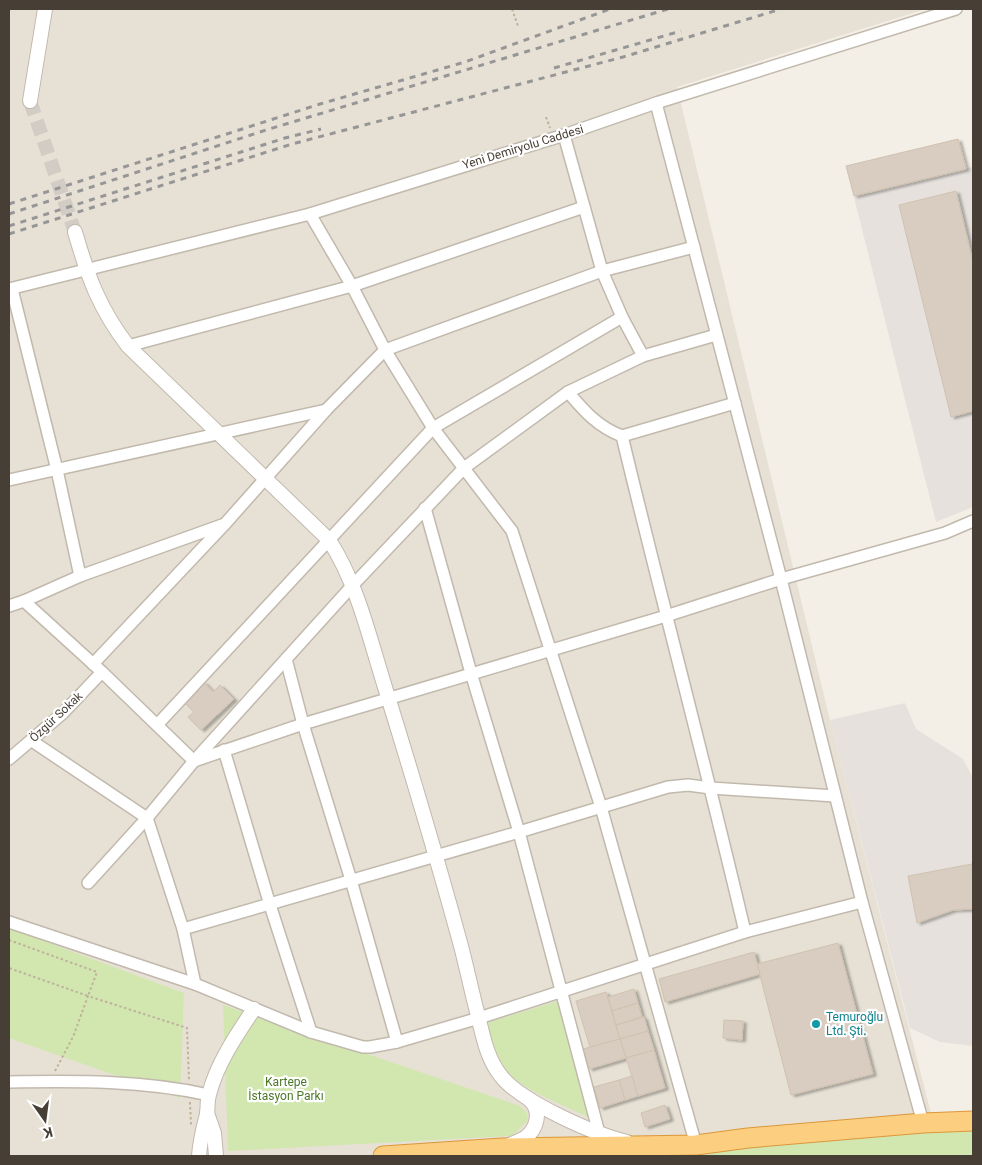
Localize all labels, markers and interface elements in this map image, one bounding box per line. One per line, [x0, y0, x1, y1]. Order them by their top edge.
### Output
street label: Yeni Demiryolu Caddesi [461, 122, 585, 172]
street label: Özgür Sokak [26, 688, 86, 745]
place label: Temuroğlu Ltd. Şti. [826, 1010, 883, 1038]
marker: Temuroğlu Ltd. Şti. [810, 1018, 822, 1030]
park label: Kartepe İstasyon Parkı [248, 1075, 324, 1103]
north arrow [20, 1095, 70, 1145]
text: K [42, 1124, 54, 1141]

